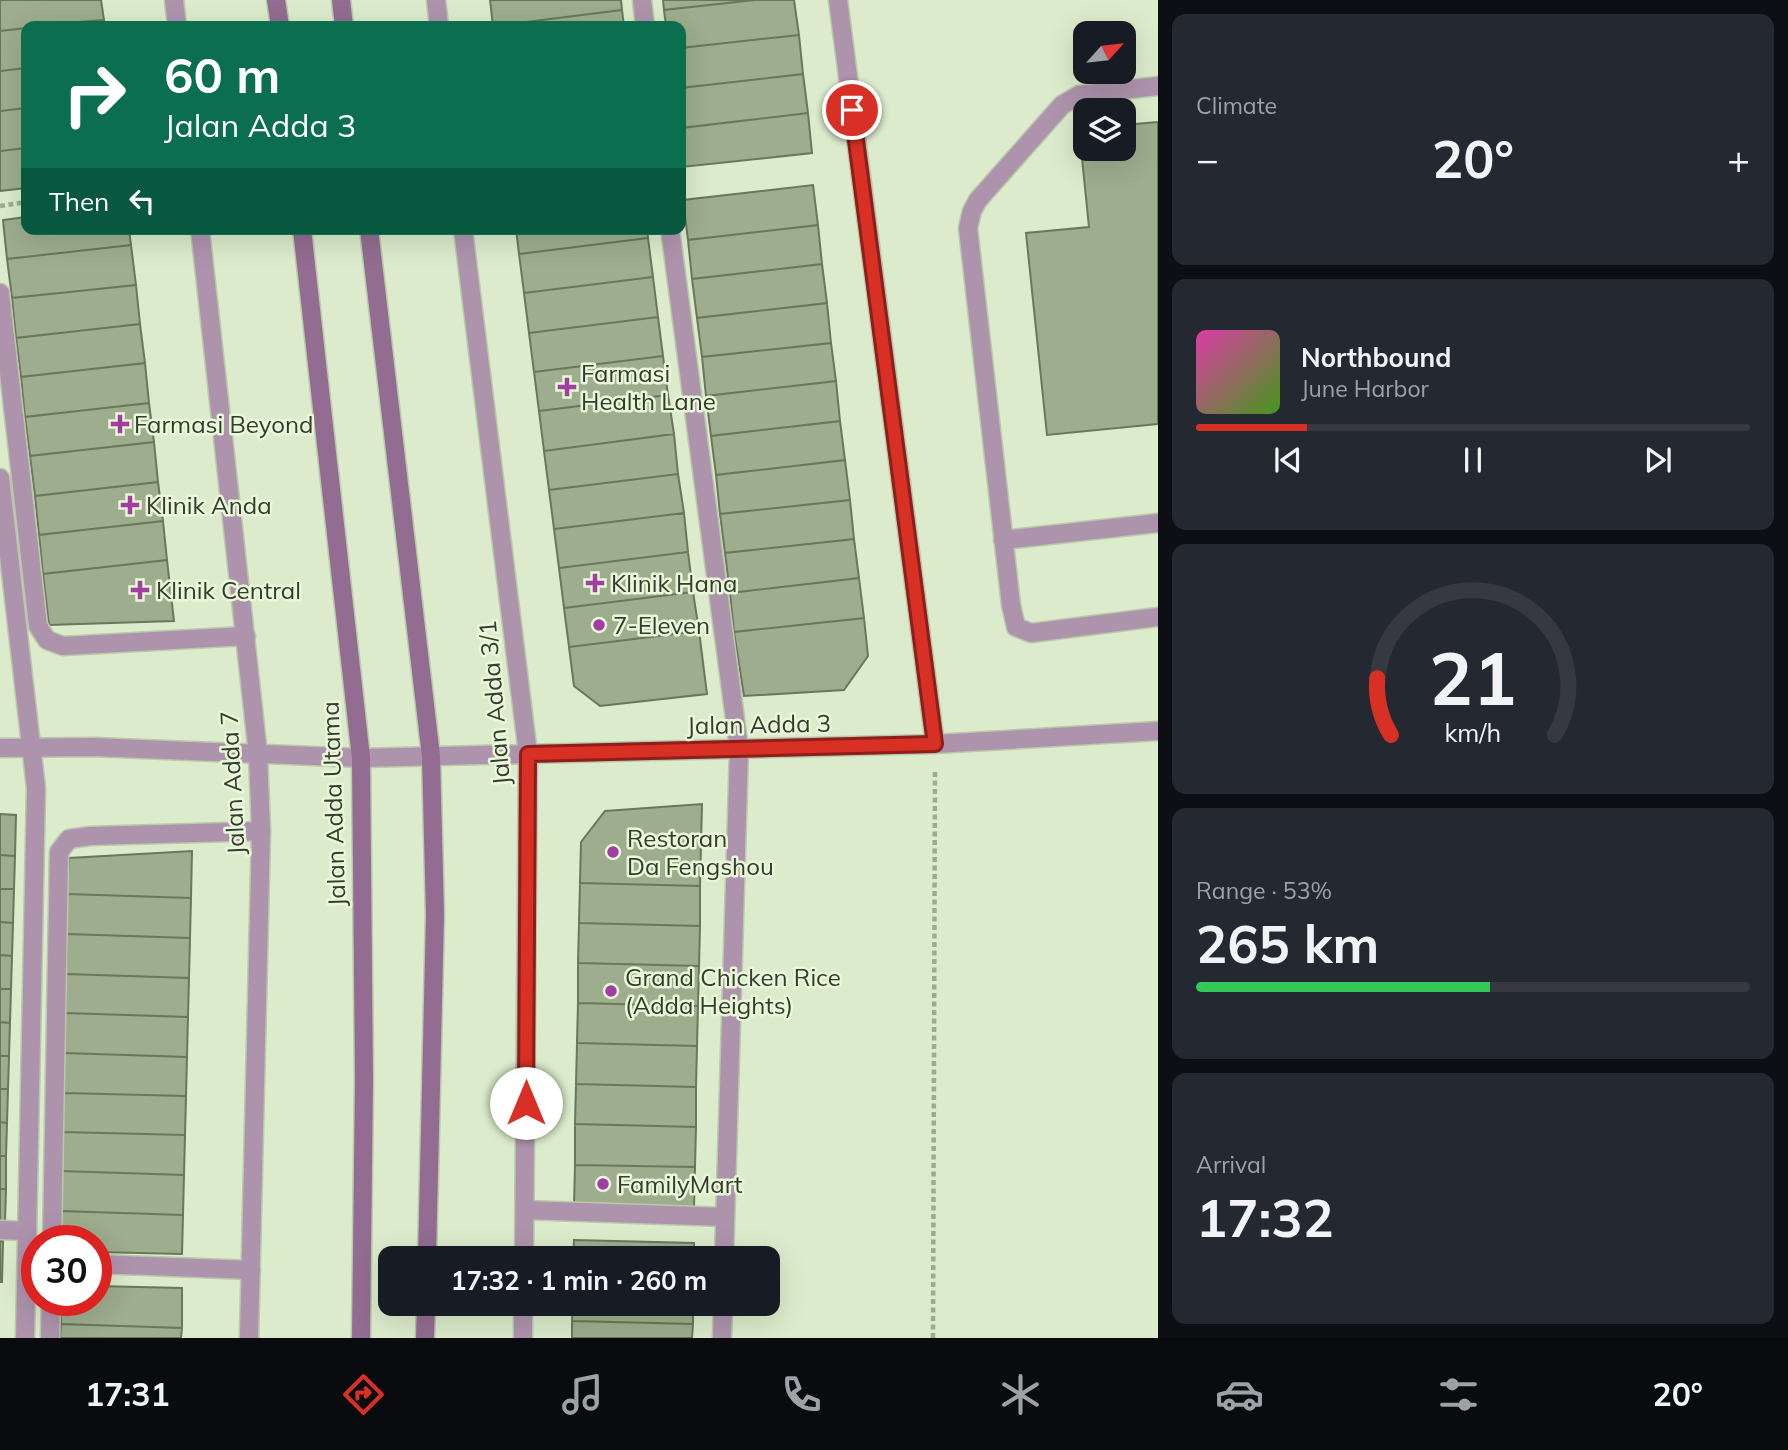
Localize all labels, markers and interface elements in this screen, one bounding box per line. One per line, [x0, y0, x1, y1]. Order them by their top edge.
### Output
north arrow [1073, 21, 1136, 84]
map controls [1073, 21, 1136, 161]
text: 60 m [164, 44, 280, 105]
icon: right [49, 49, 140, 140]
pin [822, 80, 882, 140]
icon: arrive [833, 91, 871, 129]
text: Climate [1196, 91, 1277, 120]
button: layers [1073, 98, 1136, 161]
text: Jalan Adda 3 [164, 105, 356, 145]
text: 20° [1432, 126, 1514, 191]
text: − [1196, 135, 1219, 183]
text: + [1727, 135, 1750, 183]
icon: left [123, 182, 161, 220]
text: Then [49, 185, 109, 218]
text: Northbound [1301, 341, 1451, 374]
place label: Farmasi Health Lane [581, 358, 716, 416]
text: June Harbor [1301, 374, 1429, 403]
marker: Farmasi Health Lane [559, 379, 575, 395]
place label: Farmasi Beyond [134, 409, 313, 439]
marker: Farmasi Beyond [112, 416, 128, 432]
icon: previous [1269, 441, 1307, 479]
icon: pause [1454, 441, 1492, 479]
icon: next [1639, 441, 1677, 479]
place label: Klinik Anda [146, 490, 272, 520]
marker: Klinik Anda [120, 495, 140, 515]
place label: Klinik Hana [611, 568, 737, 598]
marker: Klinik Hana [585, 573, 605, 593]
place label: Klinik Central [156, 575, 301, 605]
marker: Klinik Central [130, 580, 150, 600]
place label: 7-Eleven [613, 610, 710, 640]
marker: 7-Eleven [591, 617, 607, 633]
street label: Jalan Adda 3/1 [472, 619, 516, 787]
text: 21 [1429, 632, 1517, 723]
street label: Jalan Adda Utama [314, 701, 352, 907]
street label: Jalan Adda 3 [687, 708, 831, 740]
street label: Jalan Adda 7 [213, 710, 251, 856]
text: km/h [1445, 717, 1501, 748]
place label: Restoran Da Fengshou [627, 823, 774, 881]
marker: Restoran Da Fengshou [605, 844, 621, 860]
text: Range · 53% [1196, 876, 1332, 905]
text: 265 km [1196, 911, 1379, 976]
place label: Grand Chicken Rice (Adda Heights) [625, 962, 841, 1020]
marker: Grand Chicken Rice (Adda Heights) [603, 983, 619, 999]
position arrow [489, 1066, 563, 1140]
text: Arrival [1196, 1150, 1266, 1179]
place label: FamilyMart [617, 1169, 742, 1199]
marker: FamilyMart [595, 1176, 611, 1192]
text: 17:32 [1196, 1185, 1334, 1250]
speed limit sign: 30 [21, 1225, 112, 1316]
text: 17:32 · 1 min · 260 m [451, 1264, 707, 1297]
icon: directions [339, 1370, 388, 1419]
icon: music [558, 1370, 607, 1419]
icon: phone [777, 1370, 826, 1419]
icon: climate [996, 1370, 1045, 1419]
icon: car [1215, 1370, 1264, 1419]
icon: filters [1434, 1370, 1483, 1419]
text: 17:31 [85, 1374, 170, 1414]
text: 20° [1652, 1374, 1703, 1414]

